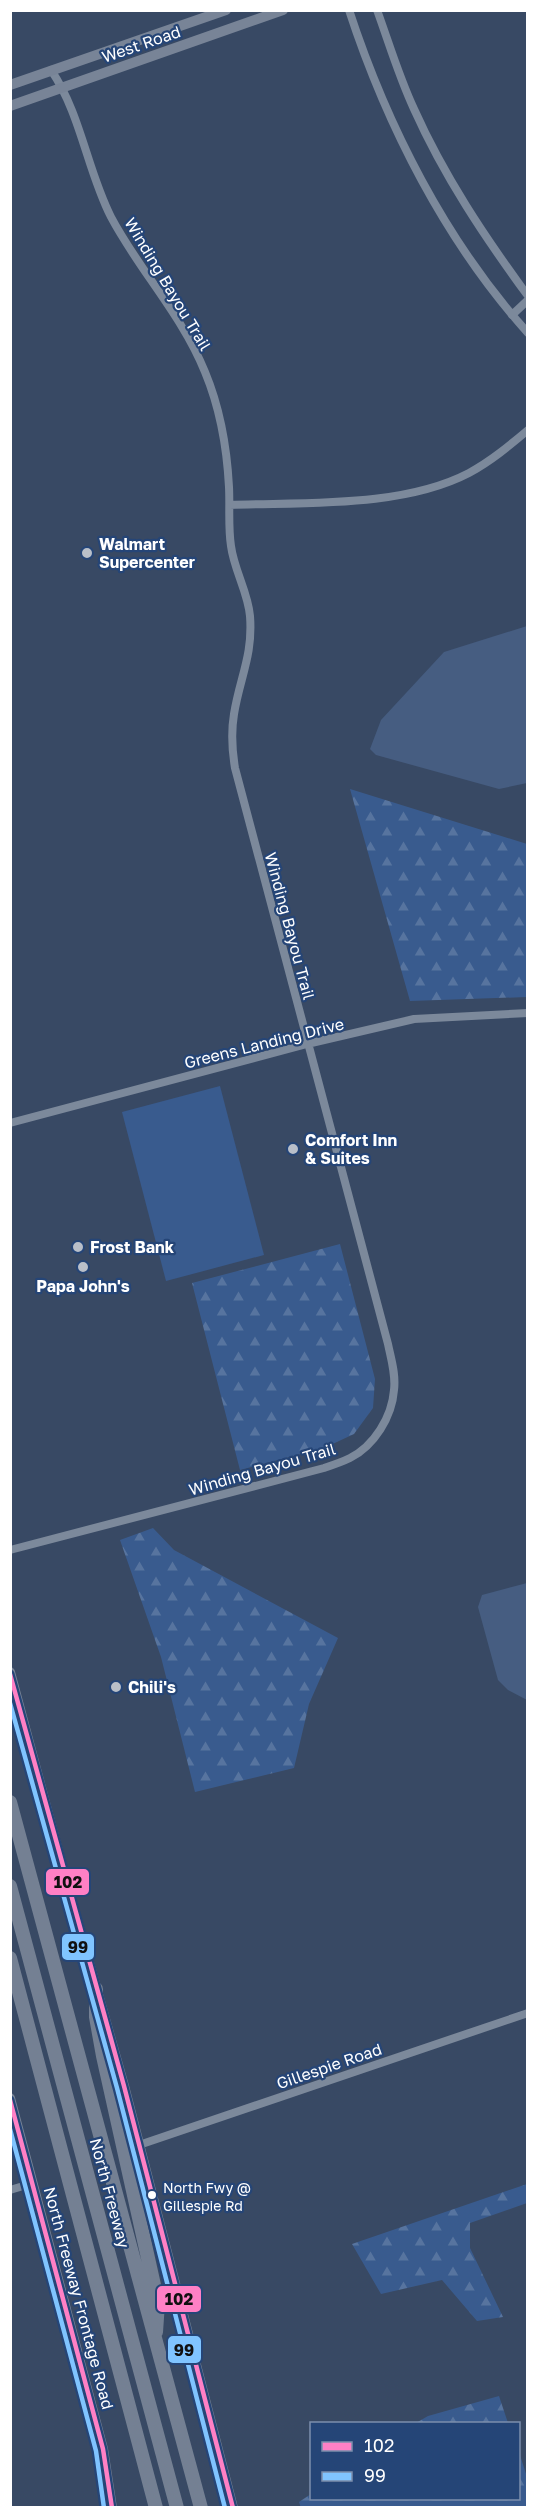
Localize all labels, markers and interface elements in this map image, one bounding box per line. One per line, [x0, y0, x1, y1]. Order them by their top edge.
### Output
street label: West Road [99, 21, 183, 67]
street label: Winding Bayou Trail [120, 214, 216, 354]
place label: Walmart Supercenter [99, 534, 195, 572]
marker: Walmart Supercenter [80, 546, 94, 560]
street label: Winding Bayou Trail [261, 850, 319, 1002]
street label: Greens Landing Drive [182, 1013, 346, 1073]
place label: Comfort Inn & Suites [305, 1130, 397, 1168]
marker: Comfort Inn & Suites [286, 1142, 300, 1156]
place label: Frost Bank [90, 1237, 175, 1257]
marker: Frost Bank [71, 1240, 85, 1254]
marker: Papa John's [76, 1260, 90, 1274]
place label: Papa John's [36, 1276, 130, 1296]
street label: Winding Bayou Trail [186, 1438, 338, 1500]
place label: Chili's [128, 1677, 176, 1697]
marker: Chili's [109, 1680, 123, 1694]
line badge: 102 [45, 1868, 90, 1896]
text: 102 [54, 1872, 82, 1892]
line badge: 99 [61, 1933, 95, 1961]
text: 99 [68, 1937, 88, 1957]
street label: Gillespie Road [274, 2039, 384, 2093]
street label: North Freeway [86, 2136, 134, 2250]
place label: North Fwy @ Gillespie Rd [163, 2179, 251, 2214]
street label: North Freeway Frontage Road [40, 2185, 118, 2411]
marker: North Fwy @ Gillespie Rd [146, 2189, 158, 2201]
line badge: 102 [156, 2285, 202, 2313]
text: 102 [165, 2289, 193, 2309]
line badge: 99 [167, 2335, 202, 2364]
text: 99 [174, 2340, 194, 2360]
legend [310, 2422, 520, 2500]
text: 102 [364, 2434, 394, 2456]
text: 99 [364, 2464, 386, 2486]

